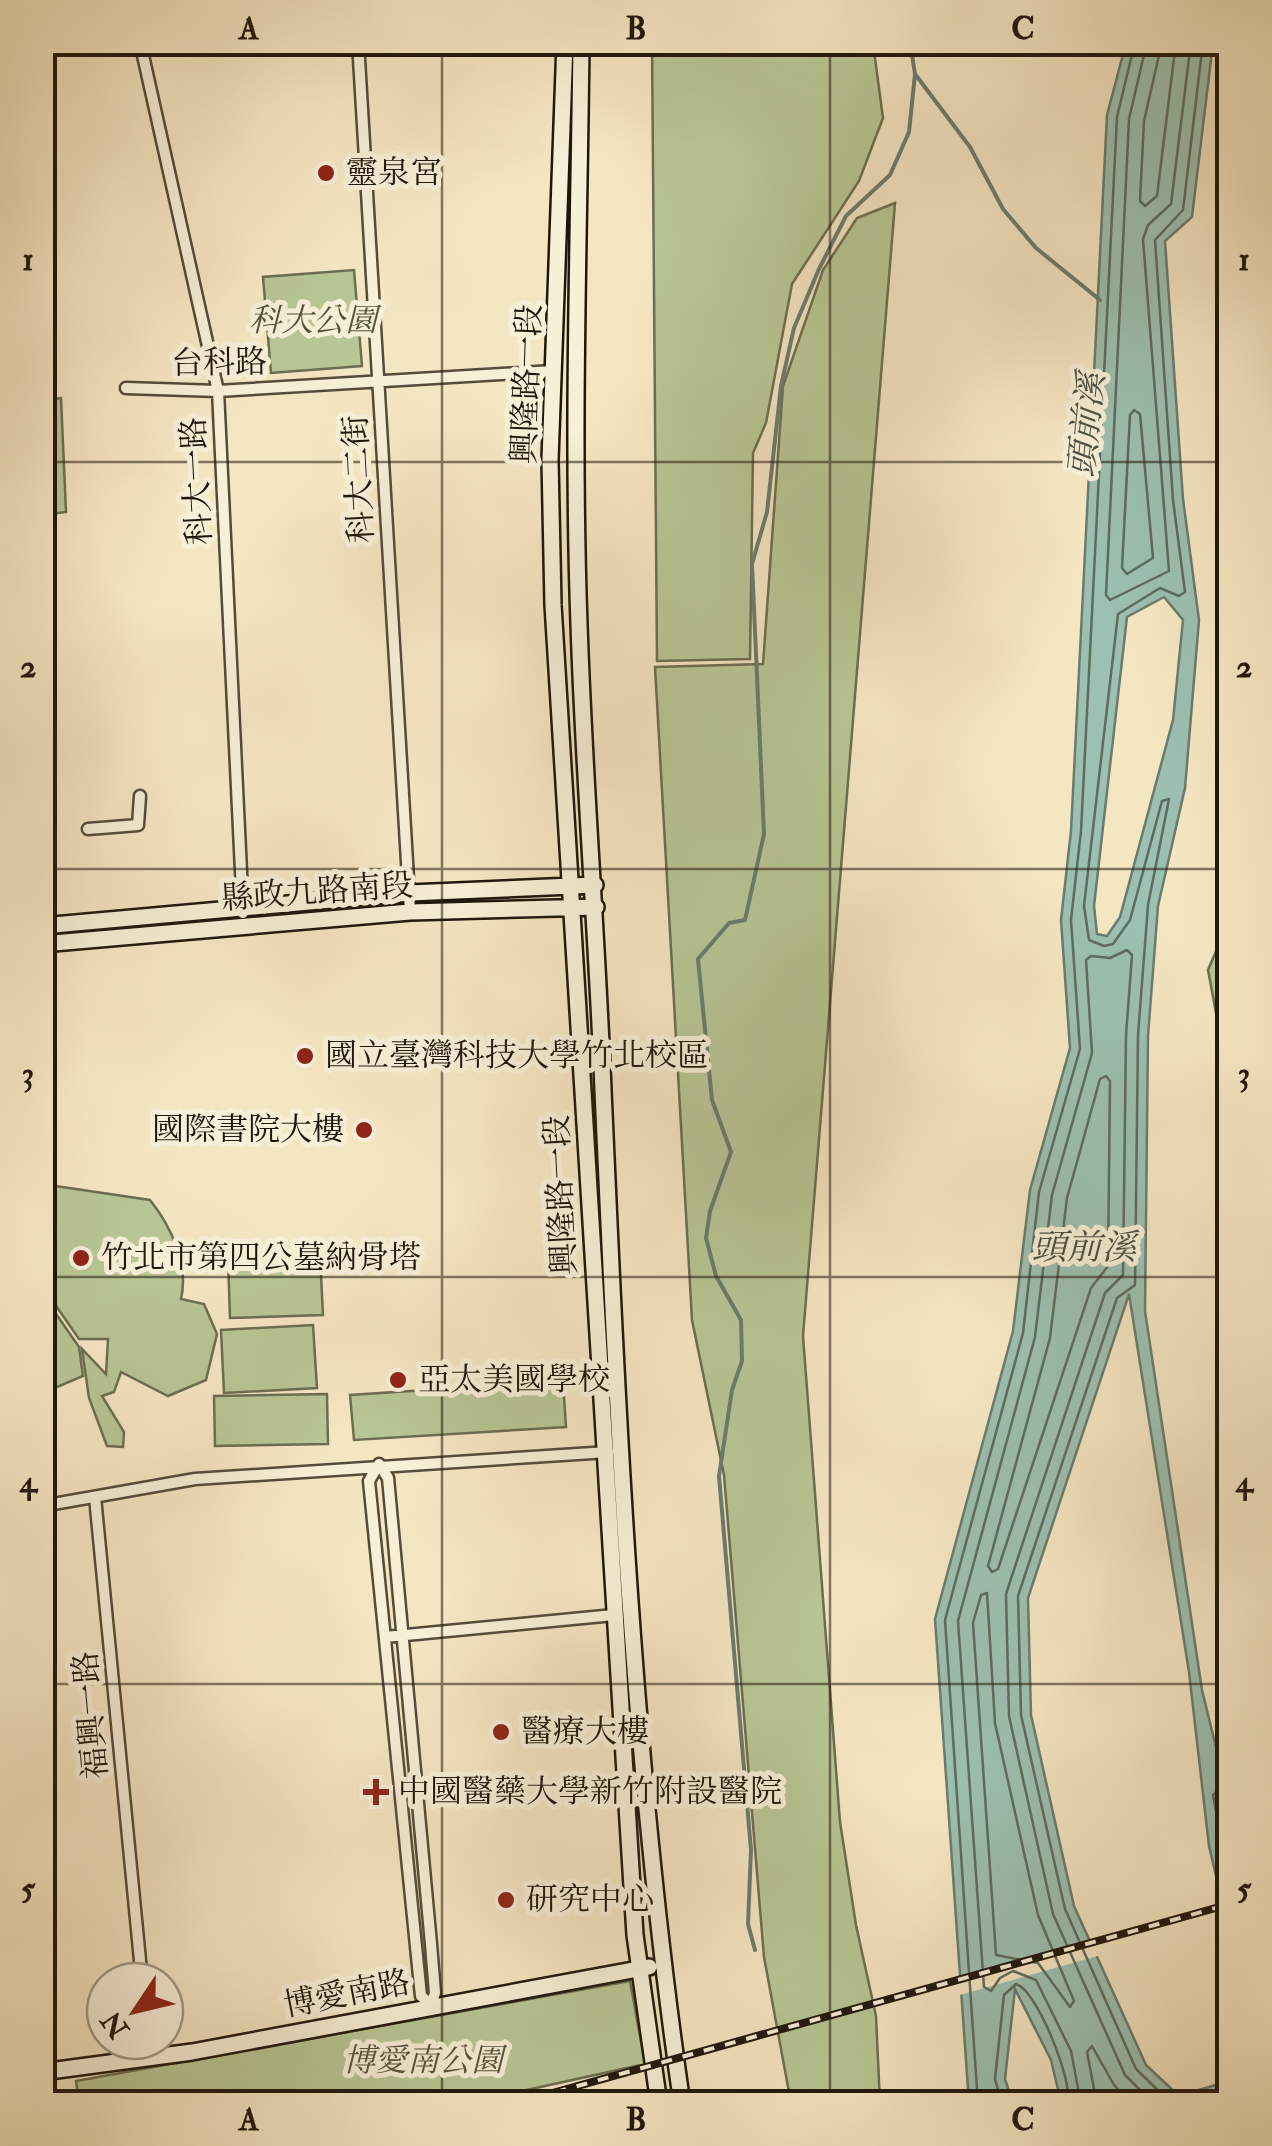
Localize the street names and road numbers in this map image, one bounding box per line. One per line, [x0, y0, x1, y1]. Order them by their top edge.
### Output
street label: 興隆路一段 [504, 303, 550, 465]
street label: 台科路 [171, 342, 267, 384]
street label: 科大二街 [336, 414, 382, 544]
street label: 科大一路 [174, 416, 220, 546]
street label: 縣政九路南段 [220, 865, 414, 919]
street label: 興隆路一段 [537, 1114, 585, 1276]
street label: 福興一路 [65, 1649, 117, 1781]
street label: 博愛南路 [280, 1962, 414, 2026]

